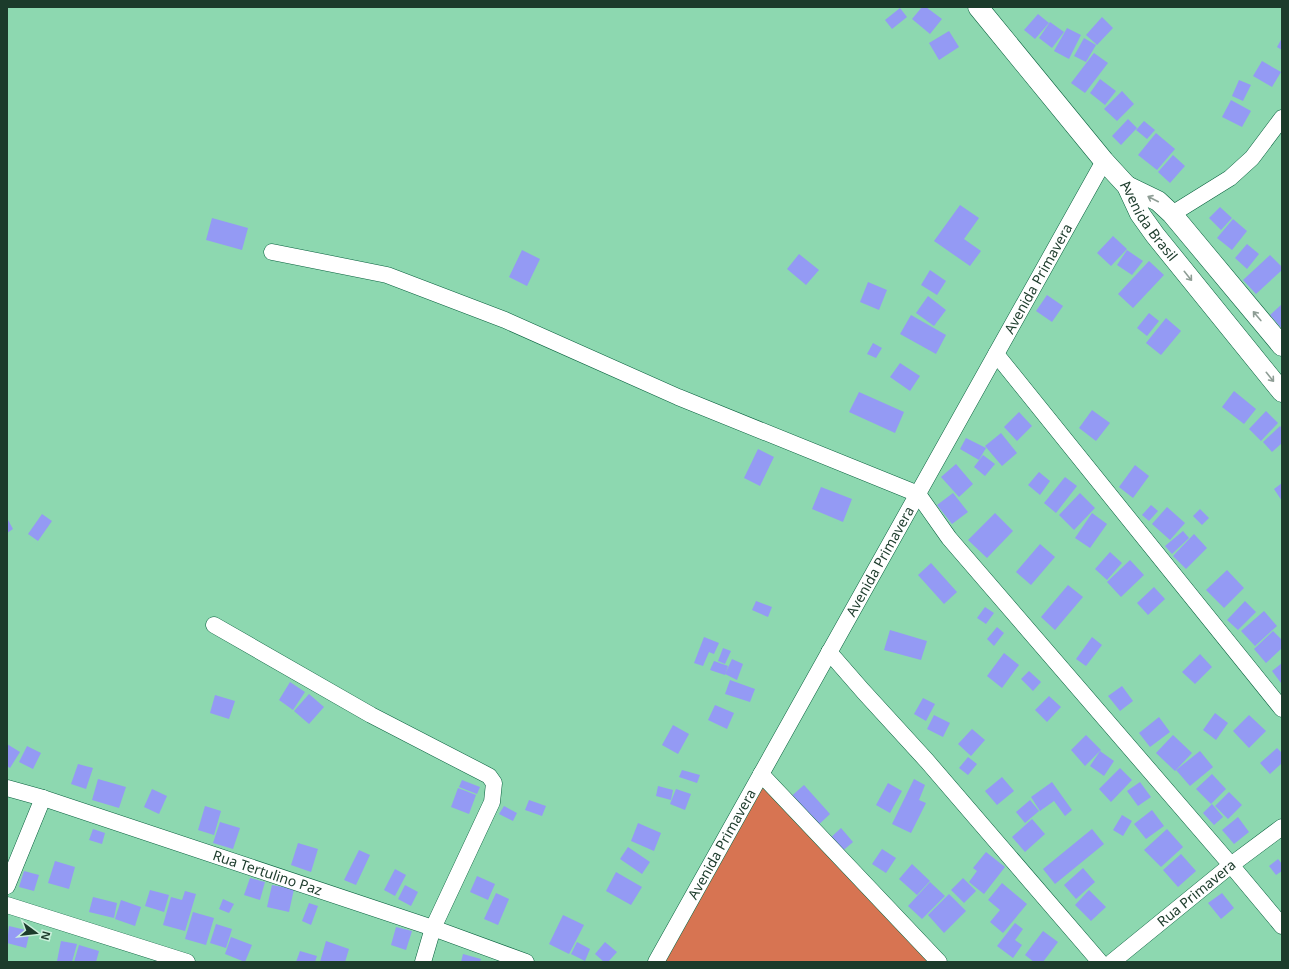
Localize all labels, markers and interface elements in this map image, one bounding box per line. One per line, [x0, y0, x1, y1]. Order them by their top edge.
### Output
street label: Avenida Brasil [1117, 175, 1182, 265]
one-way arrow [1147, 194, 1159, 202]
street label: Avenida Primavera [999, 220, 1076, 337]
one-way arrow [1184, 270, 1192, 281]
one-way arrow [1253, 311, 1262, 322]
one-way arrow [1266, 371, 1274, 382]
street label: Avenida Primavera [841, 503, 918, 620]
street label: Avenida Primavera [683, 785, 760, 903]
street label: Rua Tertulino Paz [211, 845, 325, 900]
street label: Rua Primavera [1153, 855, 1239, 930]
north arrow [16, 913, 56, 953]
text: N [38, 929, 55, 942]

